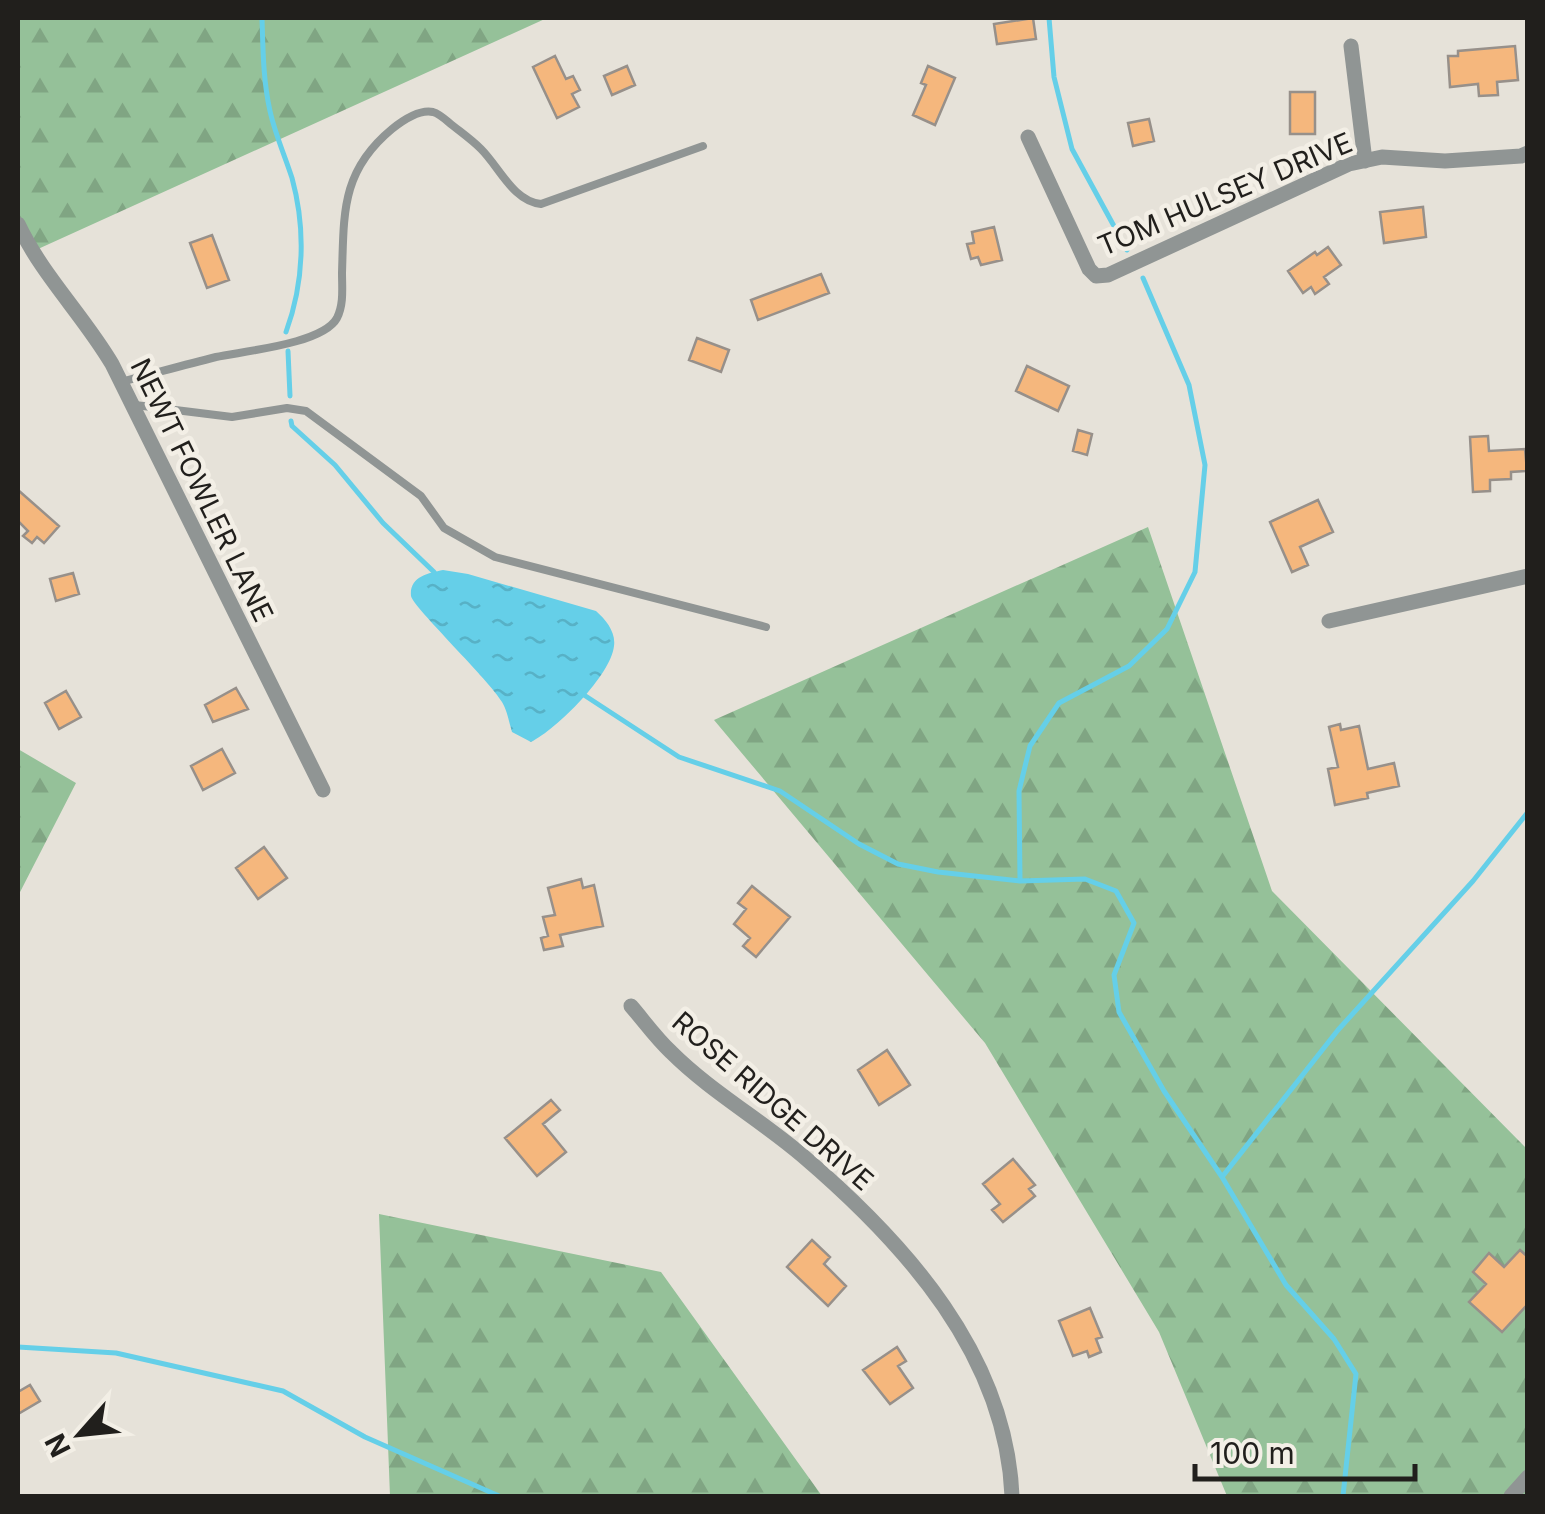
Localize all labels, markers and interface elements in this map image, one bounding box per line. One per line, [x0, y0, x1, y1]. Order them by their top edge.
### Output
street label: TOM HULSEY DRIVE [1093, 125, 1357, 263]
street label: NEWT FOWLER LANE [123, 353, 281, 627]
street label: ROSE RIDGE DRIVE [665, 1004, 881, 1198]
north arrow [30, 1384, 130, 1484]
scale bar [1195, 1419, 1415, 1481]
text: N [38, 1428, 78, 1463]
text: 100 m [1210, 1435, 1295, 1471]

